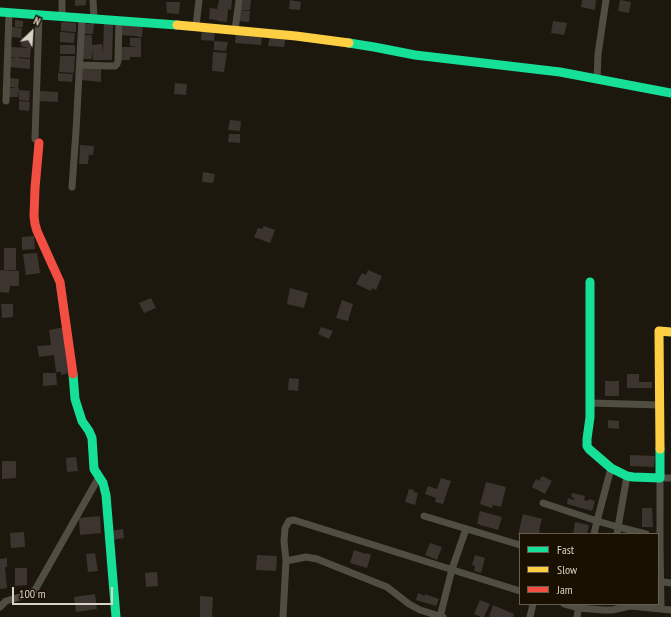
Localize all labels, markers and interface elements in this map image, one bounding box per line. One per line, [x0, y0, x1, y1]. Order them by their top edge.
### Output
north arrow [12, 12, 52, 52]
text: N [31, 14, 43, 29]
legend [519, 533, 659, 605]
text: Fast [557, 542, 574, 557]
text: Slow [557, 562, 577, 577]
scale bar [14, 579, 115, 605]
text: Jam [557, 582, 573, 597]
text: 100 m [19, 586, 46, 601]

